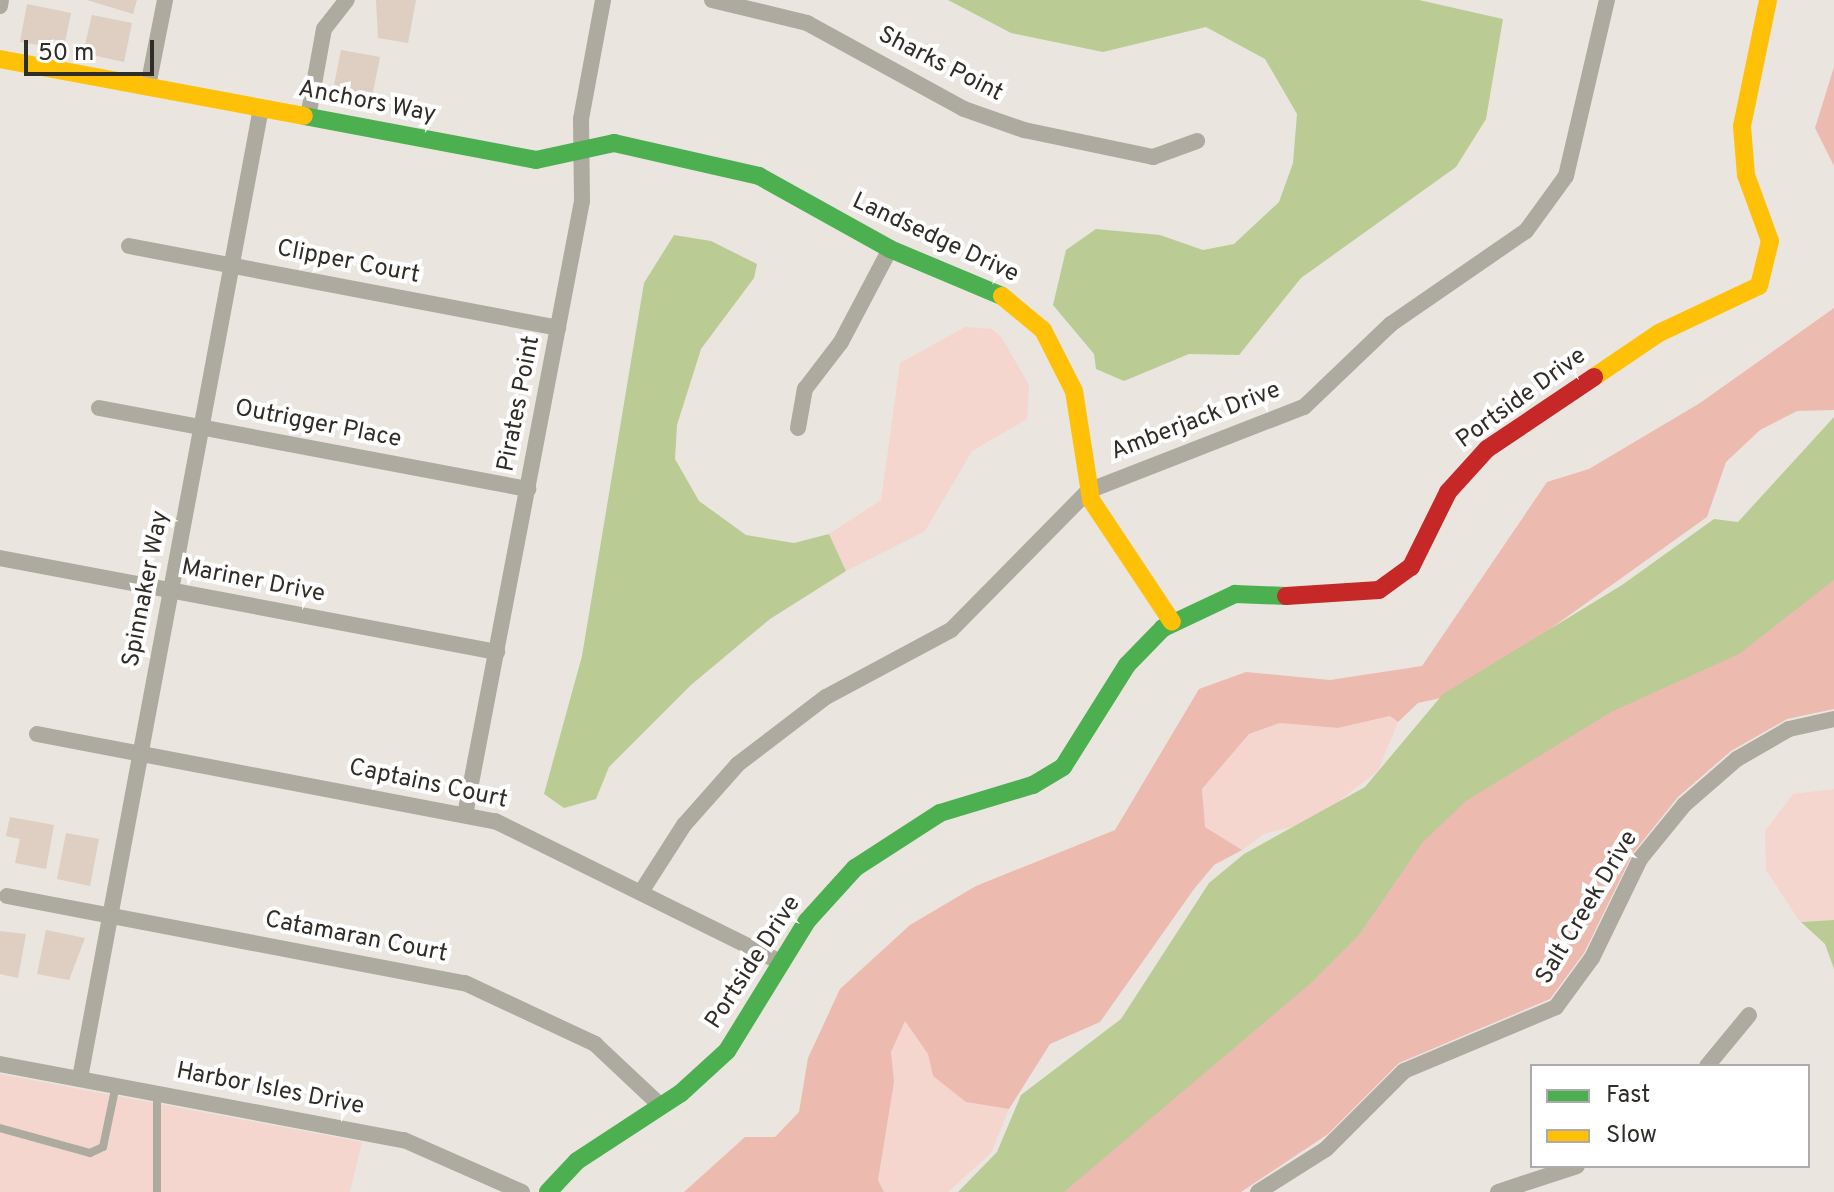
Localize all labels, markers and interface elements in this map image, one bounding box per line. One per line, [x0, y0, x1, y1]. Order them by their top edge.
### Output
street label: Sharks Point [873, 21, 1007, 109]
scale bar [28, 24, 158, 74]
text: 50 m [38, 39, 94, 69]
street label: Anchors Way [295, 75, 439, 131]
street label: Landsedge Drive [847, 188, 1023, 290]
street label: Clipper Court [274, 235, 422, 291]
street label: Pirates Point [493, 334, 547, 474]
street label: Portside Drive [1452, 342, 1592, 456]
street label: Amberjack Drive [1107, 376, 1285, 468]
street label: Outrigger Place [232, 395, 404, 455]
street label: Spinnaker Way [118, 508, 176, 670]
street label: Mariner Drive [179, 554, 327, 610]
street label: Captains Court [346, 754, 510, 816]
street label: Salt Creek Drive [1531, 826, 1645, 990]
street label: Portside Drive [700, 891, 808, 1035]
street label: Catamaran Court [262, 906, 450, 970]
street label: Harbor Isles Drive [174, 1058, 366, 1122]
legend [1530, 1064, 1810, 1168]
text: Fast [1606, 1081, 1650, 1111]
text: Slow [1606, 1121, 1657, 1151]

